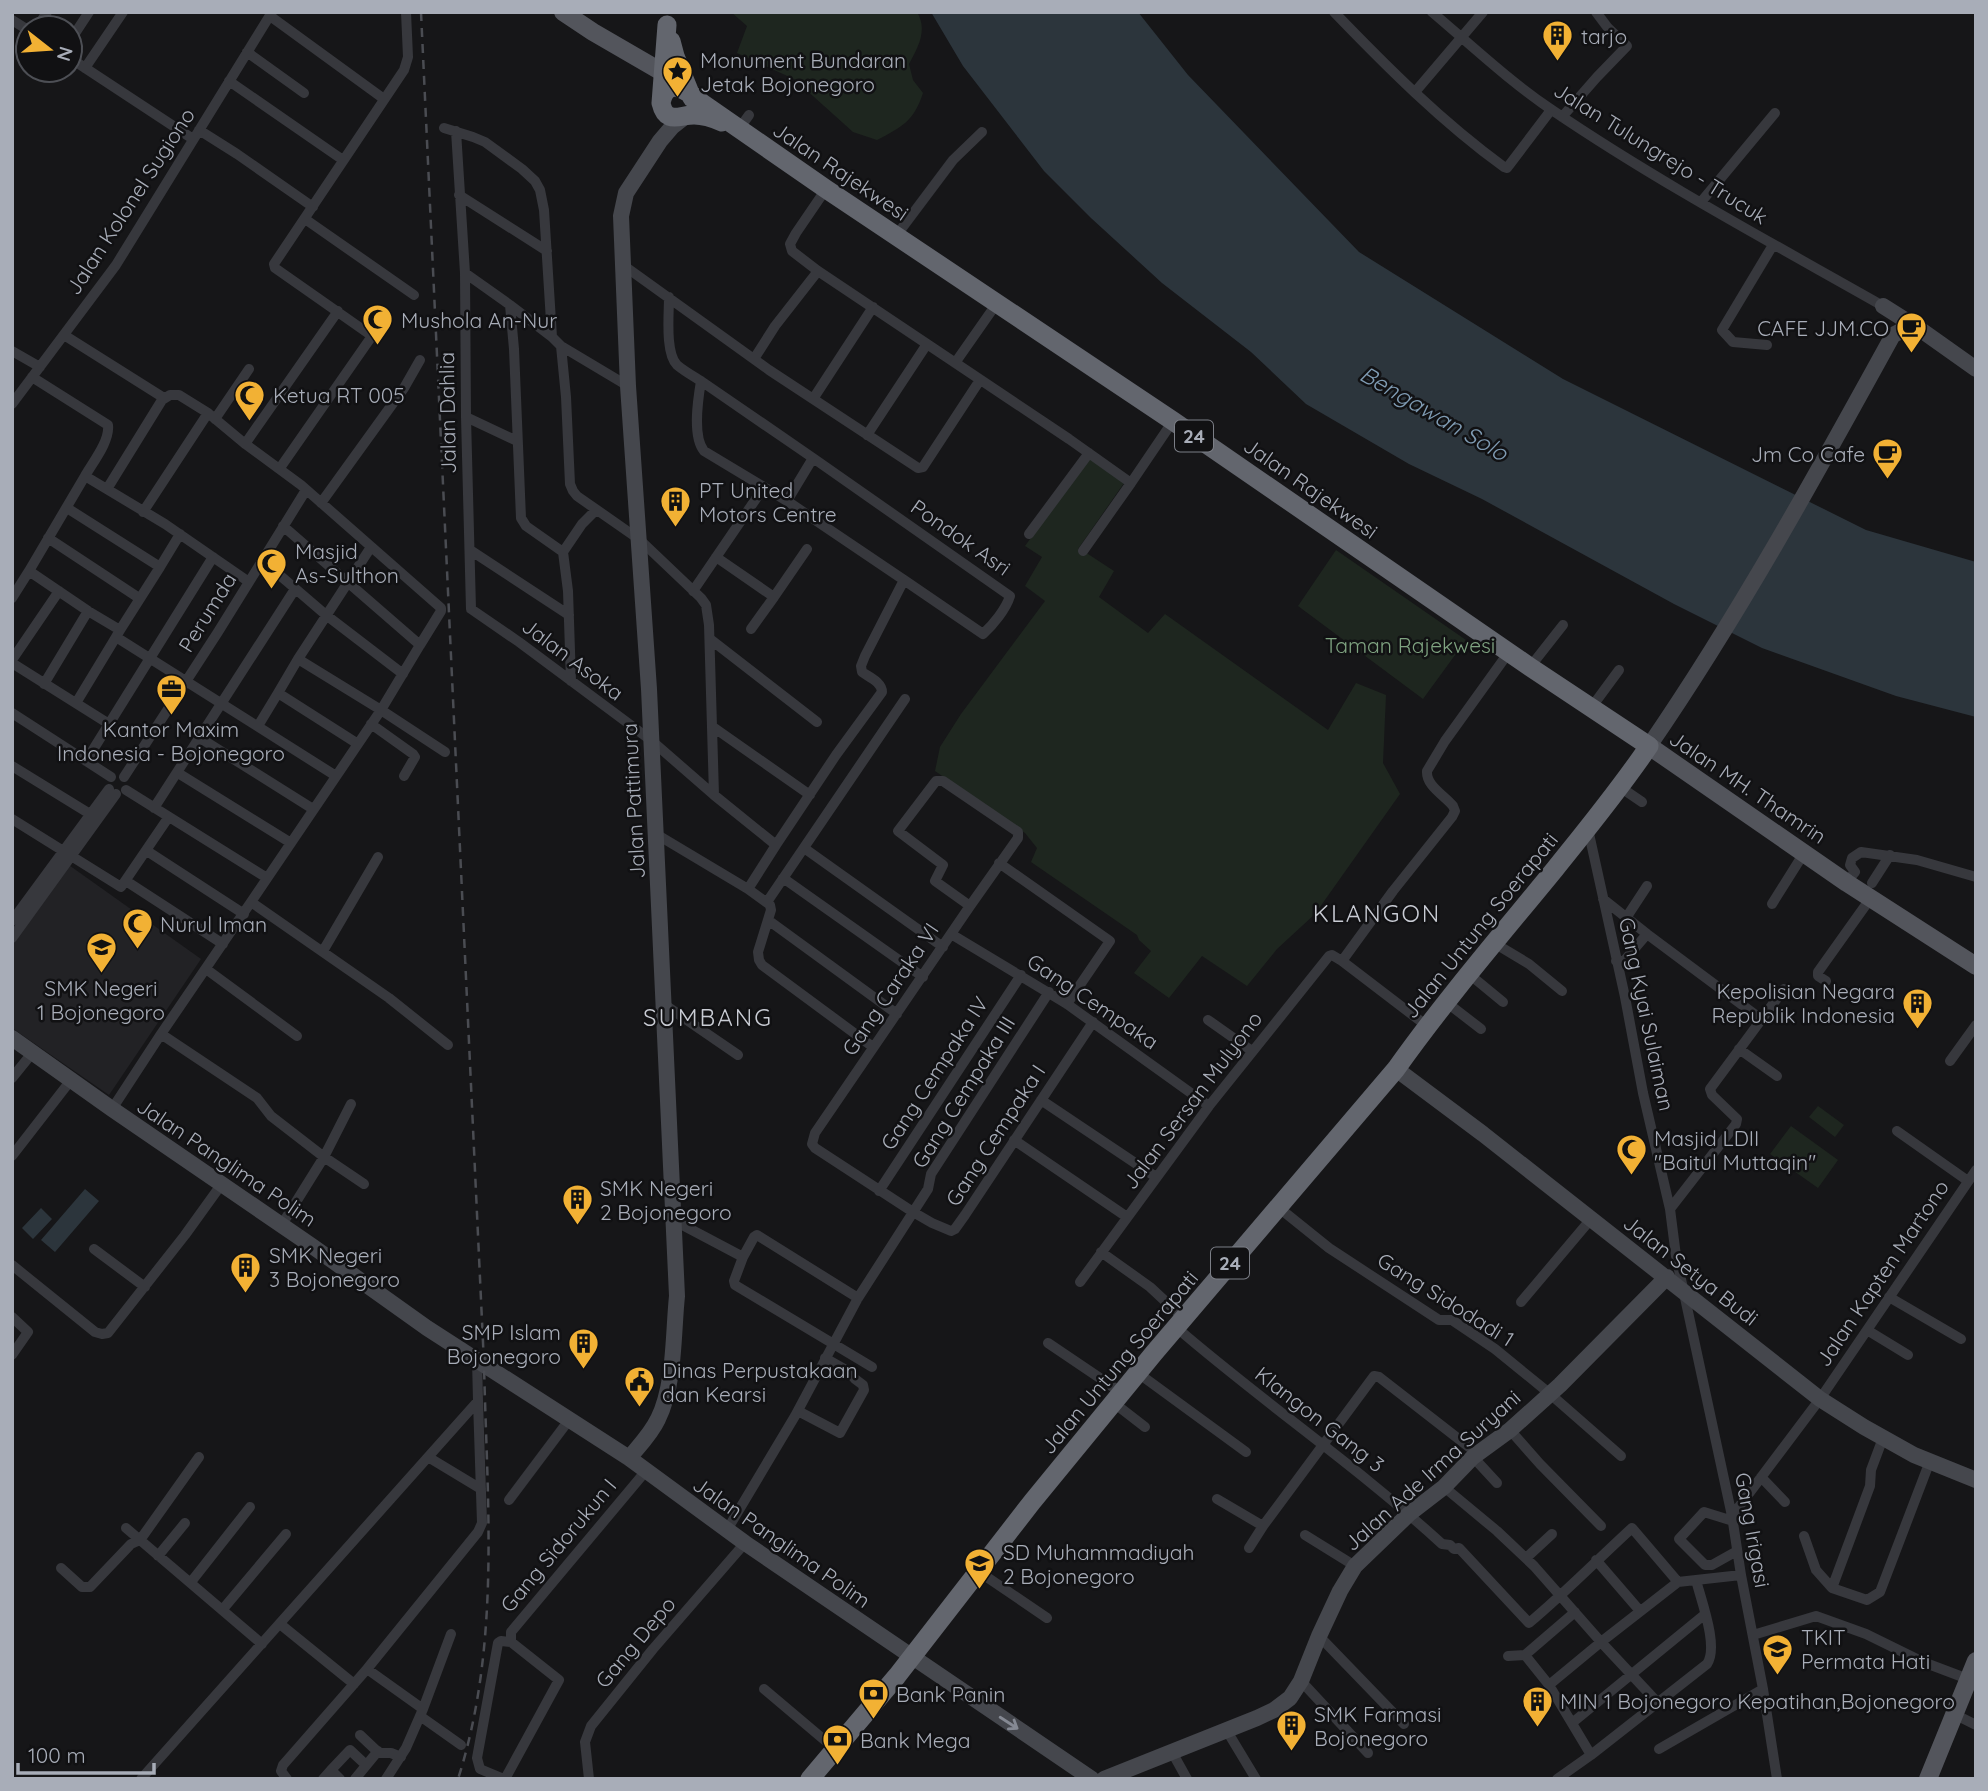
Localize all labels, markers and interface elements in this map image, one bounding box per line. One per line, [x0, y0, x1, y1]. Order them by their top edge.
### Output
north arrow [14, 14, 84, 84]
building icon: tarjo [1541, 19, 1575, 63]
place label: tarjo [1581, 23, 1627, 49]
text: N [52, 44, 79, 64]
place label: Monument Bundaran Jetak Bojonegoro [700, 47, 906, 97]
place icon: Monument Bundaran Jetak Bojonegoro [660, 55, 694, 99]
street label: Jalan Tulungrejo - Trucuk [1549, 76, 1773, 230]
street label: Jalan Kolonel Sugiono [60, 103, 200, 299]
street label: Jalan Rajekwesi [768, 116, 914, 226]
mosque icon: Mushola An-Nur [361, 303, 395, 347]
place label: Mushola An-Nur [401, 307, 557, 333]
cafe icon: CAFE JJM.CO [1895, 311, 1929, 355]
place label: CAFE JJM.CO [1757, 315, 1889, 341]
street label: Jalan Dahlia [433, 352, 461, 474]
water label: Bengawan Solo [1355, 359, 1514, 468]
mosque icon: Ketua RT 005 [233, 378, 267, 422]
place label: Ketua RT 005 [273, 382, 405, 408]
road number: 24 [1175, 420, 1213, 452]
street label: Jalan Rajekwesi [1239, 432, 1383, 544]
cafe icon: Jm Co Cafe [1871, 437, 1905, 481]
place label: Jm Co Cafe [1751, 441, 1865, 467]
place label: PT United Motors Centre [699, 477, 837, 527]
building icon: PT United Motors Centre [659, 485, 693, 529]
street label: Pondok Asri [906, 493, 1016, 581]
place label: Masjid As-Sulthon [295, 538, 399, 588]
mosque icon: Masjid As-Sulthon [255, 546, 289, 590]
street label: Perumda [172, 567, 242, 657]
street label: Jalan Asoka [517, 612, 629, 706]
park label: Taman Rajekwesi [1325, 632, 1495, 658]
office icon: Kantor Maxim Indonesia - Bojonegoro [154, 672, 188, 716]
place label: Kantor Maxim Indonesia - Bojonegoro [57, 716, 285, 766]
street label: Jalan Pattimura [616, 723, 650, 879]
street label: Jalan MH. Thamrin [1665, 725, 1831, 849]
street label: Jalan Untung Soerapati [1397, 827, 1563, 1023]
district label: KLANGON [1313, 898, 1441, 928]
mosque icon: Nurul Iman [120, 907, 154, 951]
place label: Nurul Iman [160, 911, 267, 937]
street label: Gang Kyai Sulaiman [1614, 915, 1680, 1113]
street label: Gang Caraka VI [836, 918, 944, 1060]
school or university icon: SMK Negeri 1 Bojonegoro [84, 931, 118, 975]
street label: Gang Cempaka [1022, 948, 1164, 1054]
place label: SMK Negeri 1 Bojonegoro [37, 975, 165, 1025]
place label: Kepolisian Negara Republik Indonesia [1712, 978, 1895, 1028]
building icon: Kepolisian Negara Republik Indonesia [1901, 986, 1935, 1030]
street label: Gang Cempaka IV [875, 991, 993, 1155]
district label: SUMBANG [643, 1002, 773, 1032]
street label: Jalan Sersan Mulyono [1117, 1006, 1267, 1194]
street label: Gang Cempaka III [906, 1011, 1020, 1173]
street label: Gang Cempaka I [940, 1060, 1050, 1210]
street label: Jalan Panglima Polim [132, 1092, 322, 1232]
place label: Masjid LDII "Baitul Muttaqin" [1654, 1125, 1816, 1175]
mosque icon: Masjid LDII "Baitul Muttaqin" [1614, 1133, 1648, 1177]
place label: SMK Negeri 2 Bojonegoro [600, 1175, 732, 1225]
street label: Jalan Kapten Martono [1810, 1175, 1954, 1371]
building icon: SMK Negeri 2 Bojonegoro [560, 1183, 594, 1227]
street label: Jalan Setya Budi [1618, 1209, 1764, 1331]
place label: SMK Negeri 3 Bojonegoro [269, 1242, 400, 1292]
road number: 24 [1211, 1247, 1249, 1278]
street label: Gang Sidodadi 1 [1373, 1247, 1519, 1351]
building icon: SMK Negeri 3 Bojonegoro [229, 1250, 263, 1294]
street label: Jalan Untung Soerapati [1035, 1265, 1203, 1459]
place label: SMP Islam Bojonegoro [447, 1319, 561, 1369]
building icon: SMP Islam Bojonegoro [567, 1327, 601, 1371]
place label: Dinas Perpustakaan dan Kearsi [662, 1357, 858, 1407]
street label: Klangon Gang 3 [1250, 1361, 1390, 1477]
public building icon: Dinas Perpustakaan dan Kearsi [622, 1365, 656, 1409]
street label: Jalan Ade Irma Suryani [1339, 1384, 1525, 1556]
street label: Gang Irigasi [1730, 1470, 1776, 1590]
street label: Jalan Panglima Polim [688, 1471, 876, 1613]
street label: Gang Sidorukun I [495, 1473, 621, 1617]
place label: SD Muhammadiyah 2 Bojonegoro [1003, 1539, 1194, 1589]
school or university icon: SD Muhammadiyah 2 Bojonegoro [963, 1547, 997, 1591]
street label: Gang Depo [589, 1591, 681, 1693]
place label: TKIT Permata Hati [1801, 1624, 1930, 1674]
school or university icon: TKIT Permata Hati [1761, 1632, 1795, 1676]
bank icon: Bank Panin [856, 1677, 890, 1721]
place label: Bank Panin [896, 1681, 1005, 1707]
building icon: MIN 1 Bojonegoro Kepatihan,Bojonegoro [1520, 1684, 1554, 1728]
place label: MIN 1 Bojonegoro Kepatihan,Bojonegoro [1560, 1688, 1955, 1714]
place label: SMK Farmasi Bojonegoro [1314, 1701, 1442, 1751]
building icon: SMK Farmasi Bojonegoro [1274, 1709, 1308, 1753]
one-way arrow [999, 1715, 1018, 1730]
bank icon: Bank Mega [820, 1723, 854, 1767]
place label: Bank Mega [860, 1727, 970, 1753]
scale bar [18, 1732, 154, 1776]
text: 100 m [28, 1742, 86, 1768]

